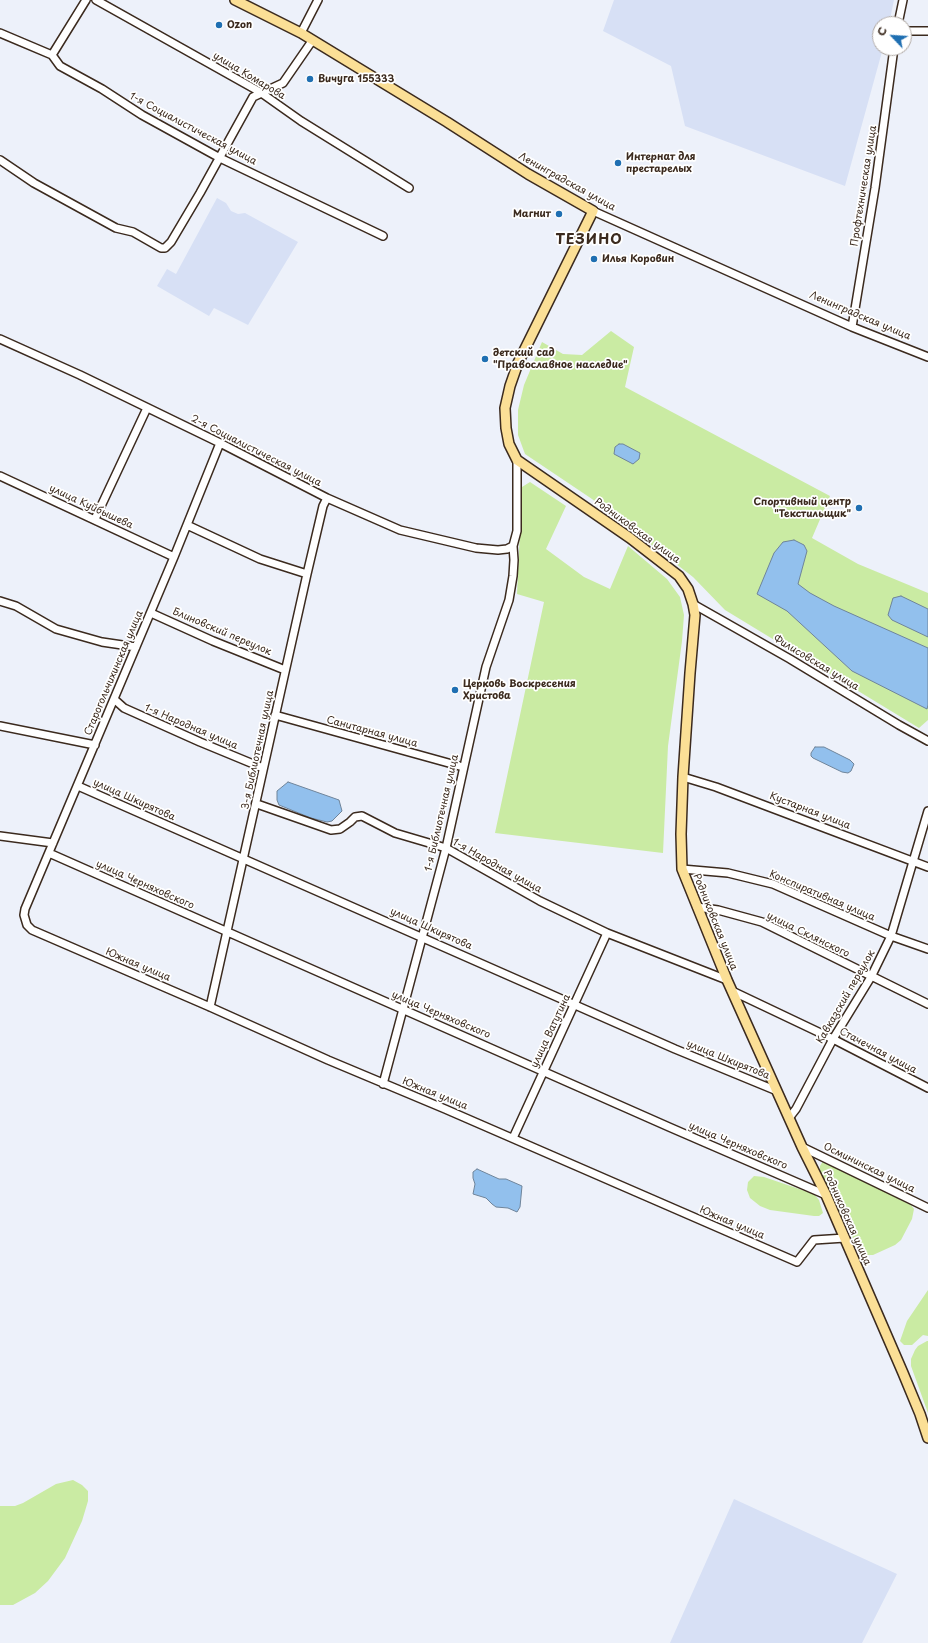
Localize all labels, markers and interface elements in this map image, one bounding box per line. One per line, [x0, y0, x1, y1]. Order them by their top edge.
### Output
north arrow [872, 16, 912, 56]
place label: Ozon [227, 19, 252, 31]
marker: Ozon [214, 20, 224, 30]
text: С [872, 24, 891, 38]
street label: улица Комарова [211, 50, 287, 102]
place label: Вичуга 155333 [318, 73, 394, 85]
marker: Вичуга 155333 [305, 74, 315, 84]
street label: 1-я Социалистическая улица [127, 90, 259, 168]
street label: Профтехническая улица [849, 125, 879, 247]
street label: Ленинградская улица [517, 150, 617, 214]
place label: Интернат для престарелых [626, 151, 696, 174]
marker: Интернат для престарелых [613, 158, 623, 168]
place label: Магнит [513, 208, 551, 220]
marker: Магнит [554, 209, 564, 219]
district label: ТЕЗИНО [556, 232, 622, 248]
place label: Илья Коровин [602, 253, 674, 265]
marker: Илья Коровин [589, 254, 599, 264]
street label: Ленинградская улица [808, 289, 912, 343]
place label: детский сад "Православное наследие" [493, 347, 628, 370]
marker: детский сад "Православное наследие" [480, 354, 490, 364]
street label: 2-я Социалистическая улица [189, 413, 323, 489]
street label: улица Куйбышева [47, 482, 135, 532]
street label: Родниковская улица [592, 496, 682, 566]
place label: Спортивный центр "Текстильщик" [754, 496, 851, 520]
marker: Спортивный центр "Текстильщик" [854, 503, 864, 513]
street label: Блиновский переулок [171, 606, 273, 658]
street label: Старогольчихинская улица [82, 609, 146, 737]
street label: Филисовская улица [771, 633, 861, 693]
place label: Церковь Воскресения Христова [463, 678, 576, 702]
marker: Церковь Воскресения Христова [450, 685, 460, 695]
street label: 3-я Библиотечная улица [239, 689, 277, 811]
street label: 1-я Народная улица [142, 702, 240, 752]
street label: Санитарная улица [325, 714, 419, 750]
street label: 1-я Библиотечная улица [423, 753, 461, 873]
street label: улица Шкирятова [91, 777, 177, 823]
street label: Кустарная улица [768, 790, 852, 832]
street label: 1-я Народная улица [450, 836, 544, 896]
street label: улица Черняховского [94, 858, 196, 912]
street label: Конспиративная улица [767, 868, 877, 924]
street label: Родниковская улица [690, 872, 740, 972]
street label: улица Шкирятова [388, 906, 474, 952]
street label: улица Склянского [765, 910, 851, 960]
street label: Южная улица [104, 946, 172, 984]
street label: Кавказский переулок [814, 948, 878, 1046]
street label: улица Черняховского [390, 989, 492, 1041]
street label: улица Ватутина [529, 992, 573, 1070]
street label: Стачечная улица [837, 1026, 919, 1076]
street label: улица Шкирятова [685, 1038, 771, 1082]
street label: Южная улица [401, 1075, 469, 1113]
street label: улица Черняховского [687, 1120, 789, 1172]
street label: Осмининская улица [821, 1141, 917, 1195]
street label: Родниковская улица [821, 1169, 873, 1267]
street label: Южная улица [698, 1204, 766, 1242]

